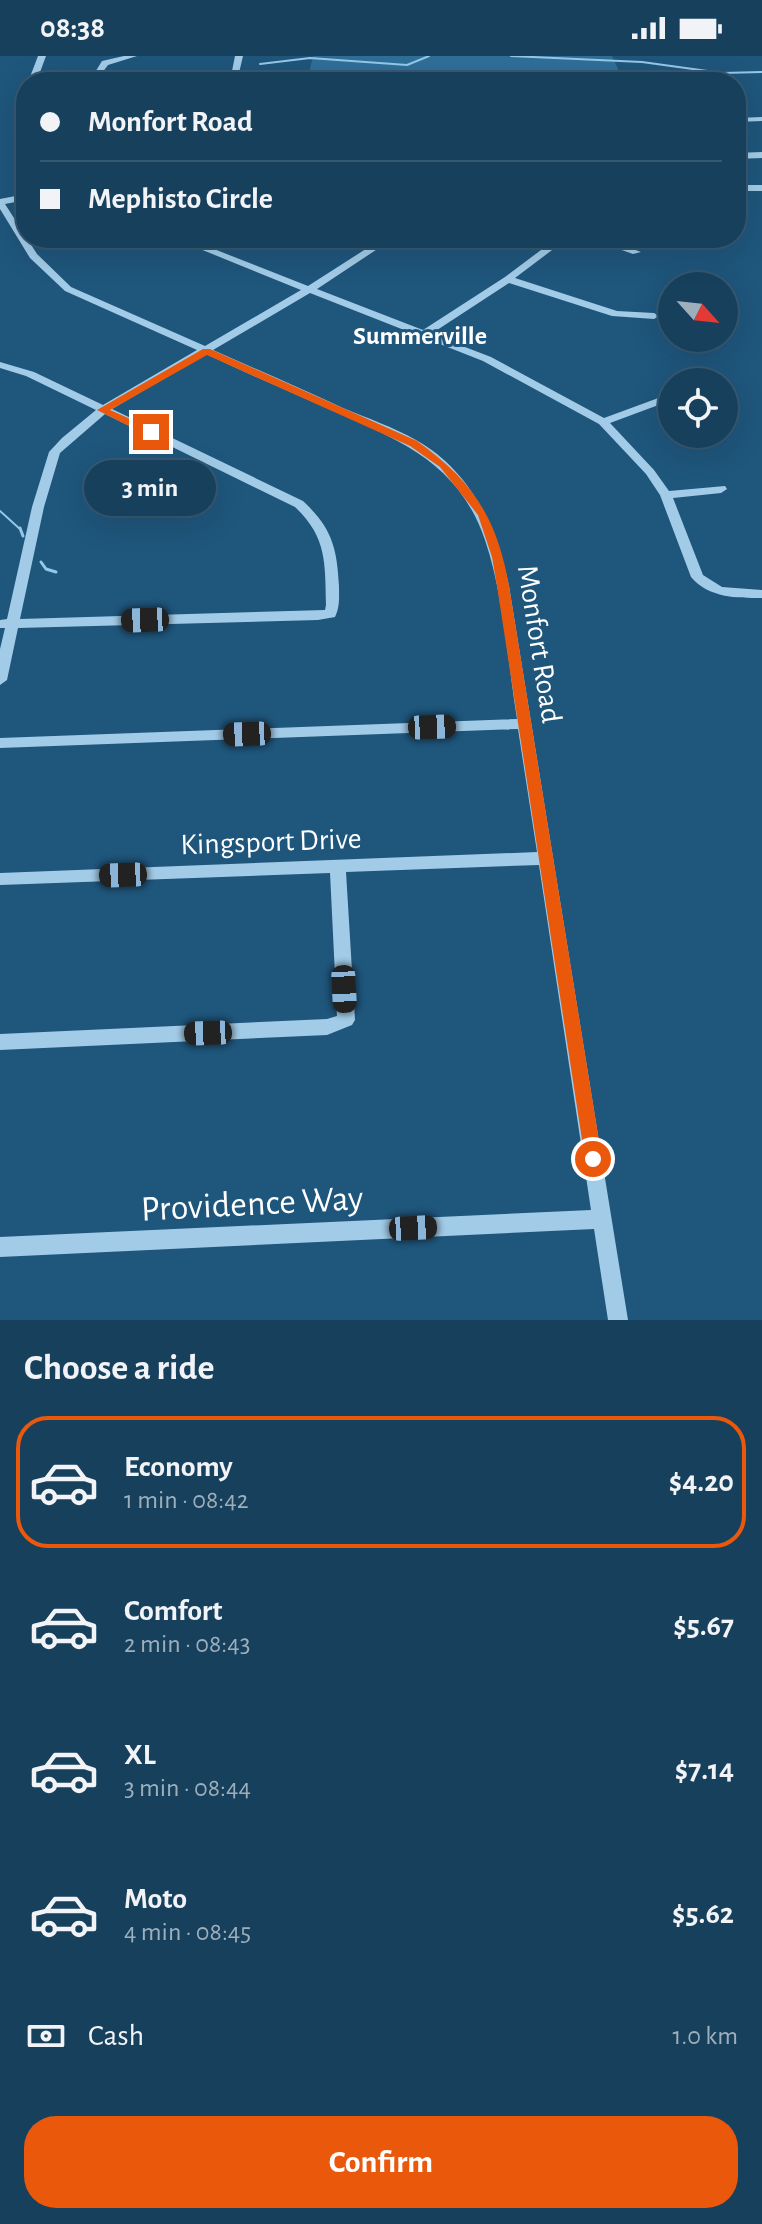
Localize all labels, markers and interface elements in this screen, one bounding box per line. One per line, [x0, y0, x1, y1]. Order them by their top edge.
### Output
text: 08:38 [40, 13, 105, 43]
text: Monfort Road [88, 107, 253, 137]
text: Mephisto Circle [88, 184, 273, 214]
north arrow [658, 272, 738, 352]
map controls [658, 272, 738, 448]
district label: Summerville [353, 323, 487, 349]
button: locate [658, 368, 738, 448]
route end [133, 414, 169, 450]
callout: 3 min [85, 460, 217, 516]
text: 3 min [122, 475, 178, 501]
street label: Monfort Road [512, 563, 566, 725]
car [121, 607, 169, 633]
car [408, 714, 456, 740]
car [223, 721, 271, 747]
street label: Kingsport Drive [180, 824, 362, 860]
car [99, 862, 147, 888]
car [331, 964, 357, 1014]
car [184, 1020, 232, 1046]
route start [575, 1141, 611, 1177]
street label: Providence Way [140, 1180, 364, 1228]
car [388, 1215, 438, 1241]
text: Choose a ride [24, 1350, 214, 1386]
icon: car [28, 1446, 100, 1518]
text: Economy [124, 1452, 233, 1482]
text: $4.20 [669, 1467, 734, 1497]
text: 1 min · 08:42 [124, 1487, 249, 1513]
icon: car [28, 1590, 100, 1662]
text: Comfort [124, 1596, 223, 1626]
text: $5.67 [673, 1611, 734, 1641]
text: 2 min · 08:43 [124, 1631, 250, 1657]
icon: car [28, 1734, 100, 1806]
text: XL [124, 1740, 156, 1770]
text: $7.14 [675, 1755, 734, 1785]
text: 3 min · 08:44 [124, 1775, 251, 1801]
icon: car [28, 1878, 100, 1950]
text: Moto [124, 1884, 187, 1914]
text: $5.62 [672, 1899, 734, 1929]
text: 4 min · 08:45 [124, 1919, 251, 1945]
icon: cash [24, 2014, 68, 2058]
text: Cash [88, 2021, 144, 2051]
text: 1.0 km [672, 2023, 738, 2049]
button: Confirm [24, 2116, 738, 2208]

